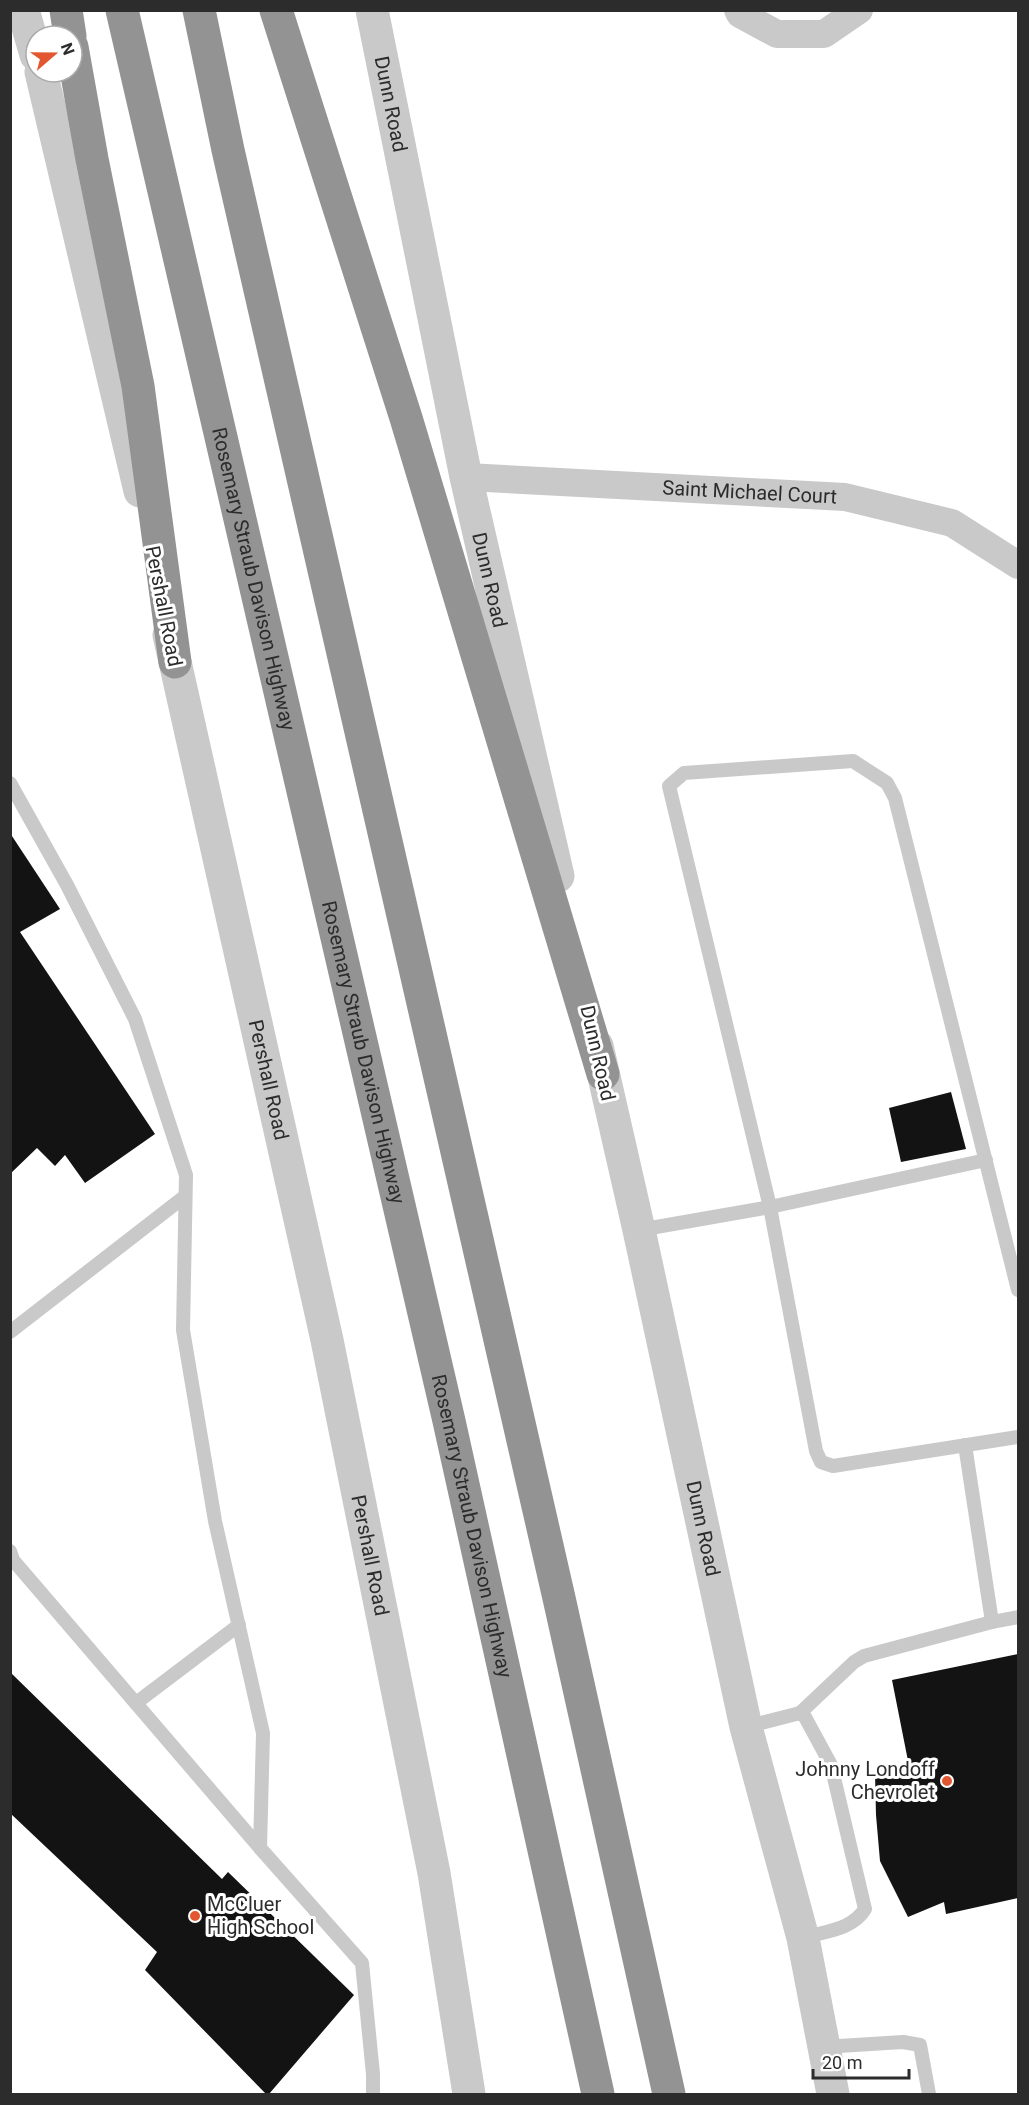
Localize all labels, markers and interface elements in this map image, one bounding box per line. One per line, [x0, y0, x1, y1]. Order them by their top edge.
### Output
north arrow [24, 24, 84, 84]
text: N [57, 40, 78, 58]
street label: Dunn Road [370, 54, 412, 154]
street label: Rosemary Straub Davison Highway [207, 425, 301, 733]
street label: Saint Michael Court [662, 475, 837, 509]
street label: Dunn Road [467, 530, 512, 630]
street label: Pershall Road [141, 544, 187, 668]
street label: Rosemary Straub Davison Highway [317, 899, 410, 1207]
street label: Dunn Road [575, 1003, 621, 1103]
street label: Pershall Road [244, 1017, 294, 1142]
street label: Rosemary Straub Davison Highway [427, 1372, 518, 1681]
street label: Dunn Road [681, 1478, 725, 1578]
street label: Pershall Road [346, 1493, 394, 1618]
place label: Johnny Londoff Chevrolet [795, 1757, 935, 1804]
marker: Johnny Londoff Chevrolet [940, 1774, 954, 1788]
place label: McCluer High School [207, 1892, 314, 1939]
marker: McCluer High School [188, 1909, 202, 1923]
scale bar [813, 2042, 909, 2080]
text: 20 m [822, 2052, 862, 2073]

